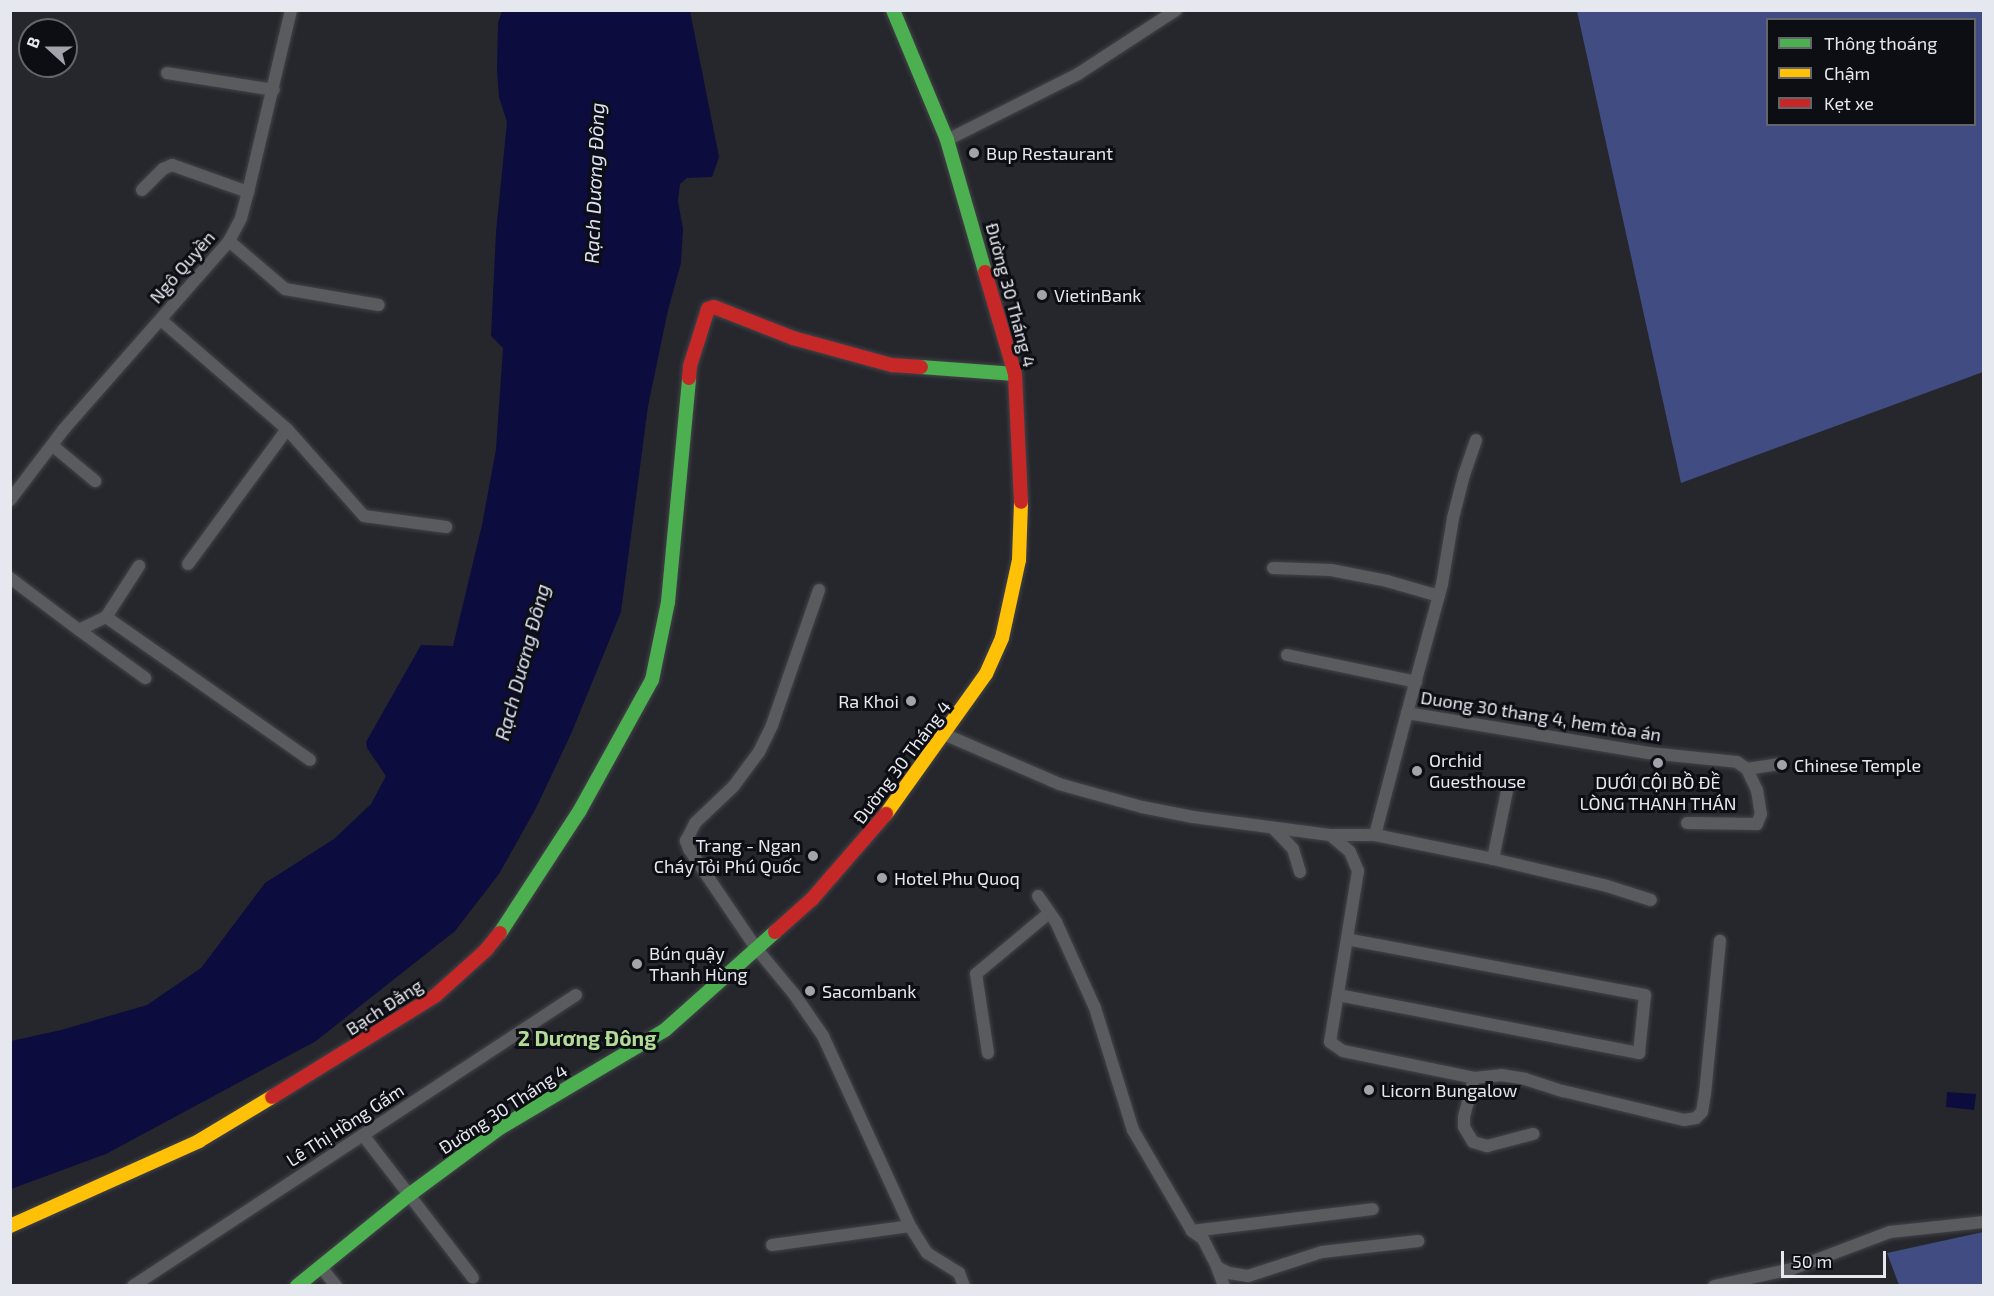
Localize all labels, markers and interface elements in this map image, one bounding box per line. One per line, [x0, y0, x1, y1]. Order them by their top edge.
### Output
north arrow [18, 18, 78, 78]
legend [1766, 18, 1976, 126]
text: Thông thoáng [1824, 32, 1937, 54]
text: B [22, 34, 43, 50]
text: Chậm [1824, 62, 1870, 84]
text: Kẹt xe [1824, 92, 1874, 114]
water label: Rạch Dương Đông [579, 102, 609, 264]
place label: Bup Restaurant [986, 142, 1113, 164]
marker: Bup Restaurant [967, 146, 981, 160]
street label: Đường 30 Tháng 4 [981, 220, 1041, 370]
street label: Ngô Quyền [145, 226, 219, 308]
place label: VietinBank [1054, 284, 1142, 306]
marker: VietinBank [1035, 288, 1049, 302]
water label: Rạch Dương Đông [490, 581, 554, 743]
street label: Duong 30 thang 4, hem tòa án [1419, 686, 1663, 746]
place label: Ra Khoi [838, 690, 899, 712]
marker: Ra Khoi [904, 694, 918, 708]
street label: Đường 30 Tháng 4 [849, 696, 955, 828]
place label: Orchid Guesthouse [1429, 750, 1526, 792]
place label: Chinese Temple [1794, 754, 1921, 776]
marker: DƯỚI CỘI BỒ ĐỀ LÒNG THANH THÁN [1651, 756, 1665, 770]
marker: Chinese Temple [1775, 758, 1789, 772]
marker: Orchid Guesthouse [1410, 764, 1424, 778]
place label: DƯỚI CỘI BỒ ĐỀ LÒNG THANH THÁN [1579, 772, 1737, 814]
place label: Trang - Ngan Cháy Tỏi Phú Quốc [653, 835, 801, 878]
marker: Trang - Ngan Cháy Tỏi Phú Quốc [806, 849, 820, 863]
place label: Hotel Phu Quoq [894, 867, 1020, 889]
marker: Hotel Phu Quoq [875, 871, 889, 885]
place label: Bún quậy Thanh Hùng [649, 943, 748, 986]
marker: Bún quậy Thanh Hùng [630, 957, 644, 971]
street label: Bạch Đằng [342, 974, 426, 1040]
place label: Sacombank [822, 980, 916, 1002]
marker: Sacombank [803, 984, 817, 998]
district label: 2 Dương Đông [518, 1025, 656, 1051]
street label: Đường 30 Tháng 4 [435, 1059, 571, 1159]
street label: Lê Thị Hồng Gấm [282, 1079, 408, 1171]
place label: Licorn Bungalow [1381, 1079, 1517, 1101]
marker: Licorn Bungalow [1362, 1083, 1376, 1097]
scale bar [1784, 1239, 1889, 1277]
text: 50 m [1792, 1250, 1832, 1272]

